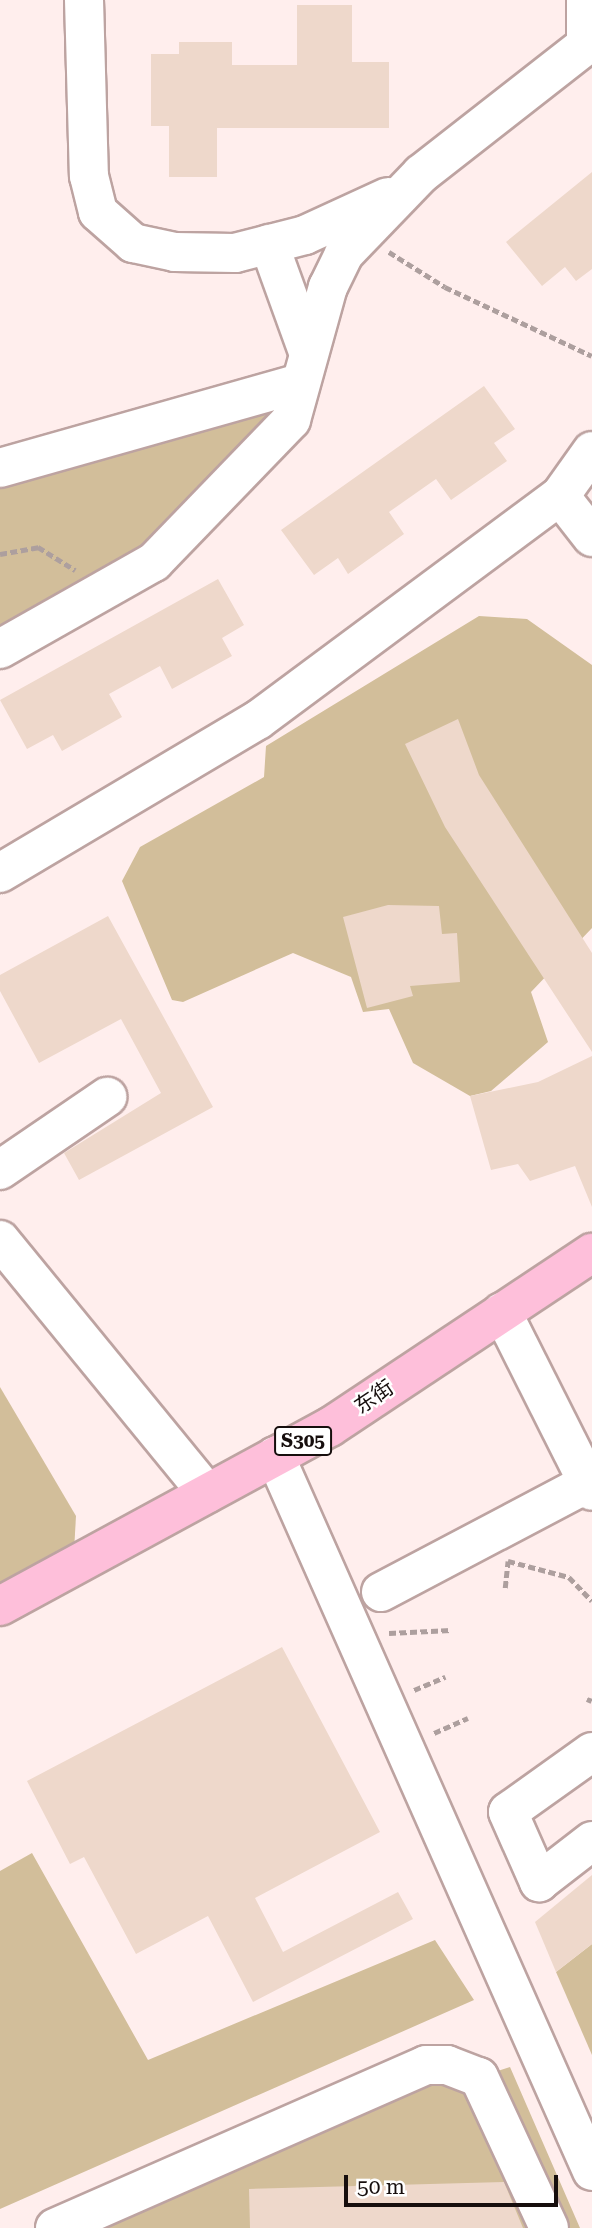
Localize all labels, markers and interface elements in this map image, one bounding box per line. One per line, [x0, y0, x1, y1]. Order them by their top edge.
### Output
street label: 东街 [350, 1375, 398, 1419]
road number: S305 [273, 1426, 333, 1456]
scale bar [347, 2162, 560, 2206]
text: 50 m [357, 2175, 405, 2199]

